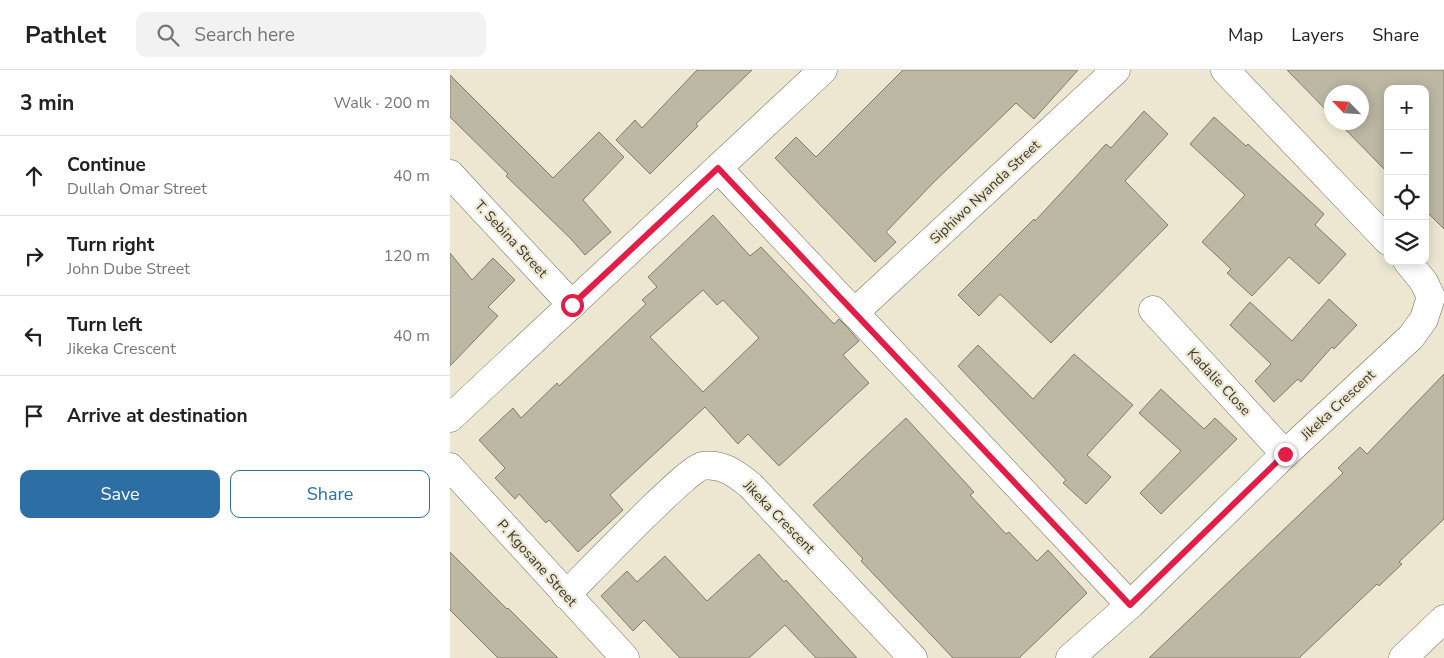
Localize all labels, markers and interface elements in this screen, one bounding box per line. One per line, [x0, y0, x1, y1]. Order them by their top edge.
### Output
search box [136, 12, 486, 57]
text: Pathlet [25, 19, 106, 51]
icon: search [154, 21, 182, 49]
text: Search here [194, 22, 295, 48]
text: Map [1228, 23, 1263, 47]
text: Layers [1291, 23, 1344, 47]
text: Share [1372, 23, 1419, 47]
north arrow [1324, 85, 1369, 130]
map controls [1384, 85, 1429, 265]
button: + [1384, 85, 1429, 130]
text: 3 min [20, 89, 74, 117]
text: Walk · 200 m [334, 92, 430, 114]
button: − [1384, 130, 1429, 175]
street label: Siphiwo Nyanda Street [926, 136, 1044, 248]
text: Continue [67, 152, 146, 178]
icon: ahead [20, 162, 48, 190]
text: 40 m [393, 165, 430, 187]
button: locate [1384, 175, 1429, 220]
text: Dullah Omar Street [67, 178, 207, 200]
street label: T. Sebina Street [470, 196, 552, 282]
button: layers [1384, 220, 1429, 265]
text: Turn right [67, 232, 154, 258]
icon: right [20, 242, 48, 270]
text: 120 m [383, 245, 430, 267]
text: John Dube Street [67, 258, 190, 280]
route start [561, 294, 584, 317]
text: Turn left [67, 312, 142, 338]
icon: left [20, 322, 48, 350]
text: 40 m [393, 325, 430, 347]
text: Jikeka Crescent [67, 338, 176, 360]
street label: Kadalie Close [1183, 344, 1255, 420]
street label: Jikeka Crescent [1296, 366, 1379, 445]
icon: arrive [20, 402, 48, 430]
text: Arrive at destination [67, 403, 248, 429]
route end [1274, 443, 1297, 466]
button: Save [20, 470, 220, 518]
button: Share [230, 470, 430, 518]
street label: Jikeka Crescent [738, 475, 819, 558]
street label: P. Kgosane Street [493, 515, 581, 611]

